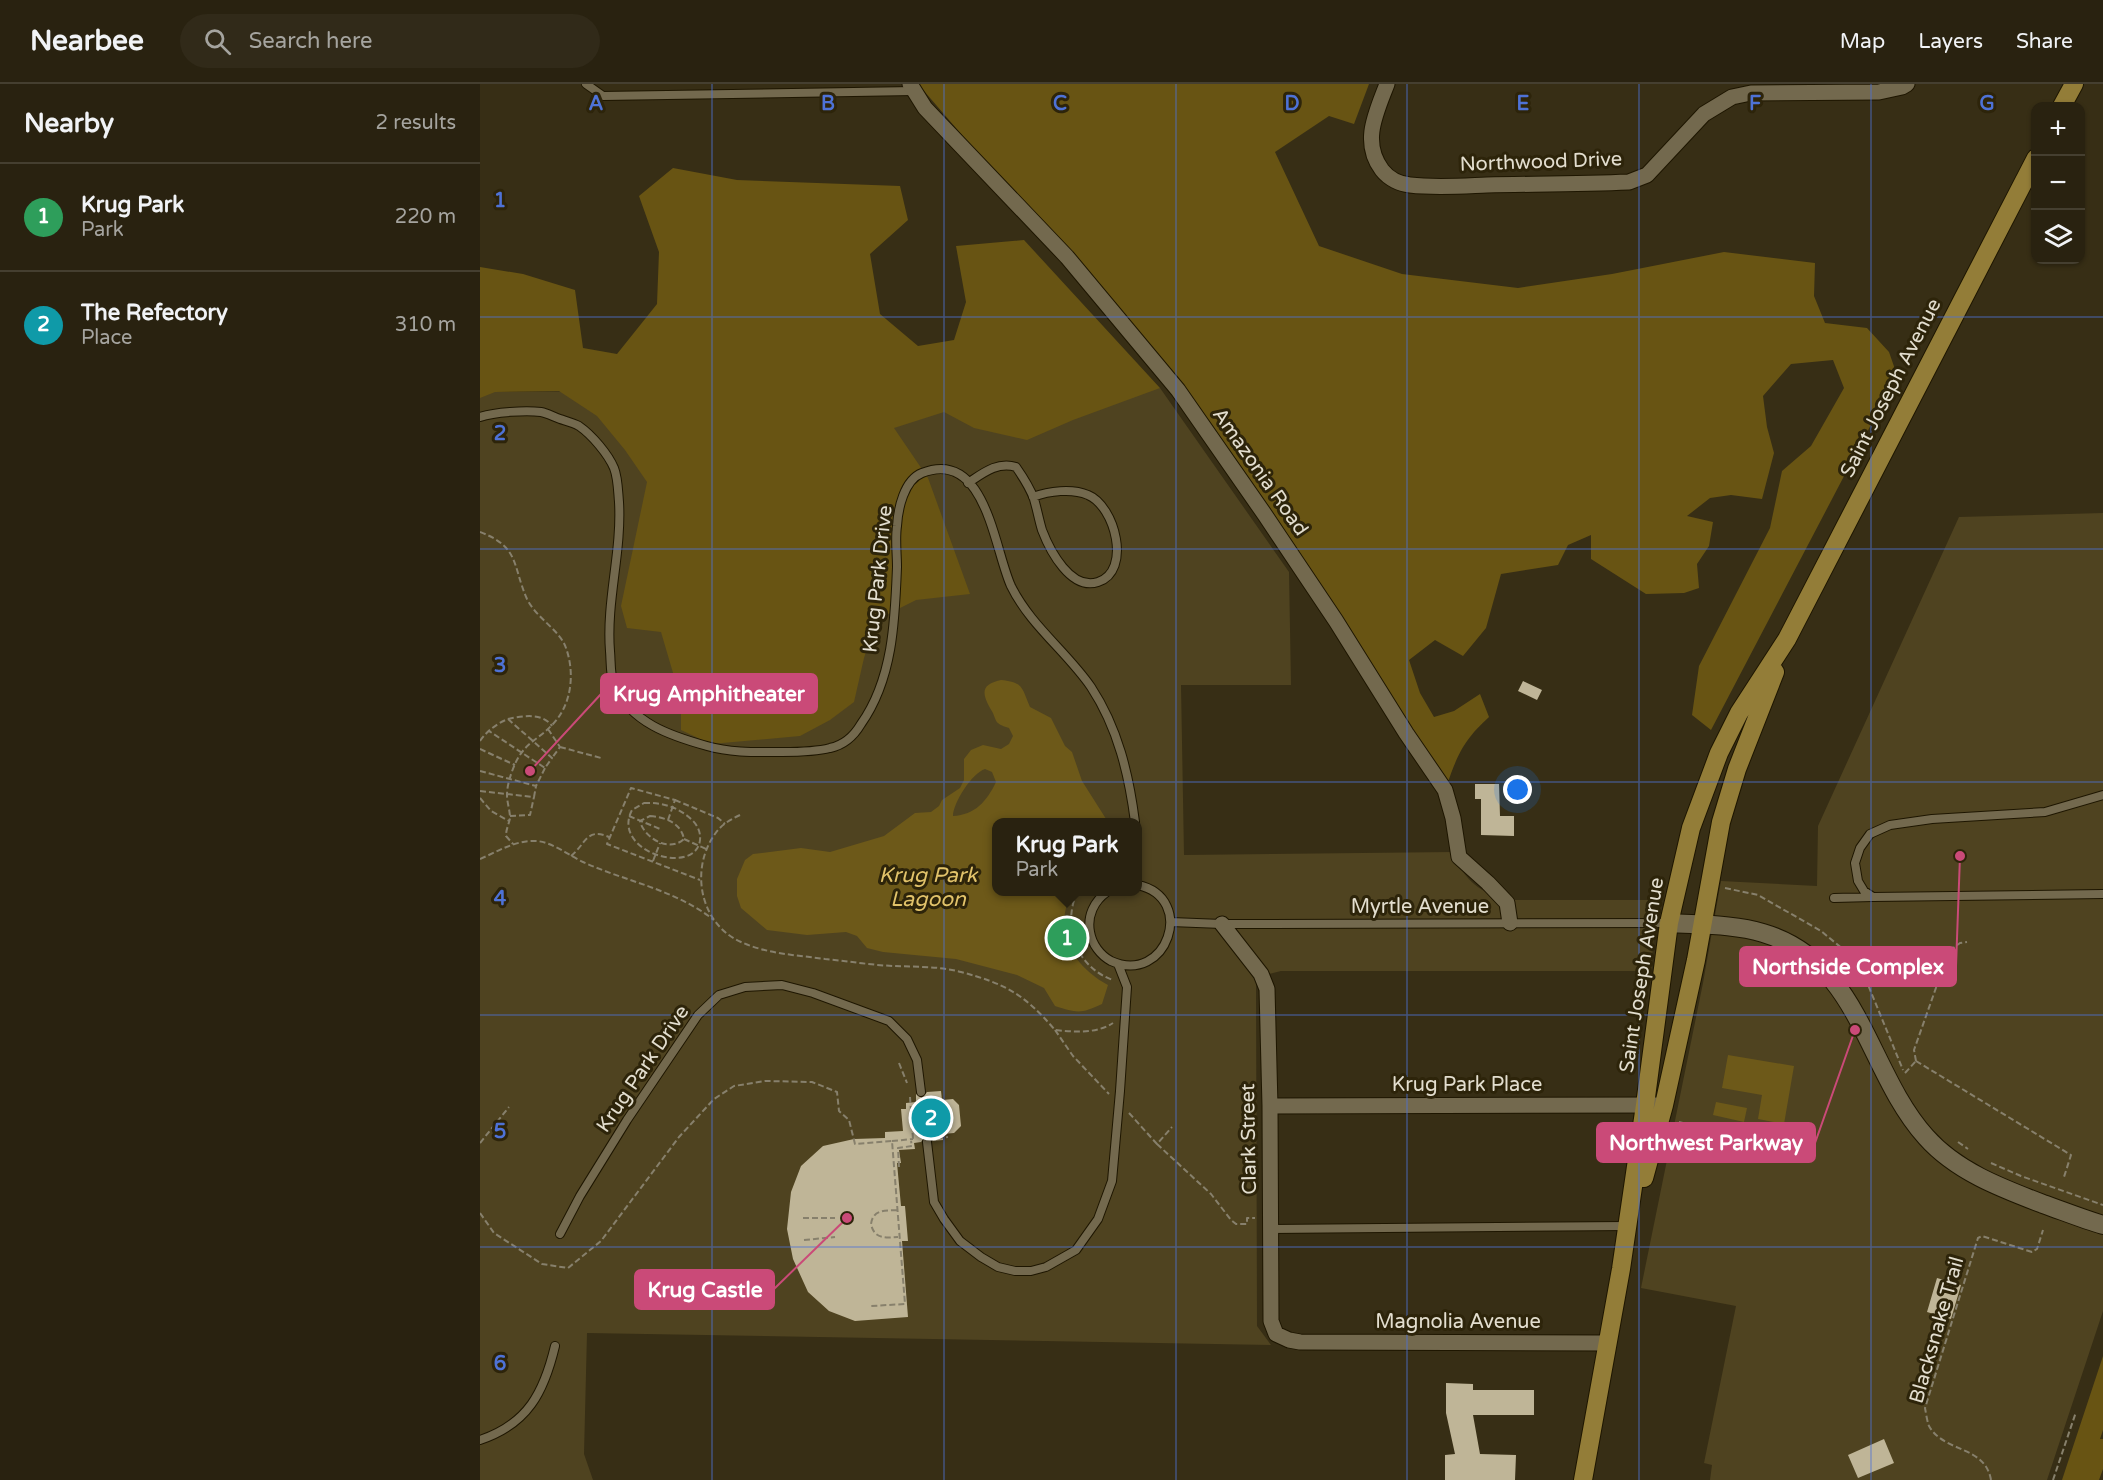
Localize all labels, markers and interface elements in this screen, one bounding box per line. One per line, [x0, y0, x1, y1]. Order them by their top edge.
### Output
search box [180, 14, 600, 68]
text: Nearbee [30, 24, 144, 58]
icon: search [201, 25, 234, 58]
text: Search here [249, 28, 372, 54]
text: Map [1840, 29, 1885, 54]
text: Layers [1918, 29, 1983, 54]
text: Share [2016, 29, 2073, 54]
text: A [589, 92, 604, 116]
text: B [821, 92, 835, 116]
text: C [1053, 92, 1067, 116]
text: D [1284, 92, 1300, 116]
text: E [1517, 92, 1530, 116]
text: F [1749, 92, 1761, 116]
text: G [1979, 92, 1995, 116]
map controls [2031, 102, 2085, 264]
button: + [2031, 102, 2085, 156]
text: Nearby [24, 108, 114, 139]
text: 2 results [376, 111, 456, 135]
street label: Northwood Drive [1459, 147, 1623, 177]
button: − [2031, 156, 2085, 210]
text: 1 [494, 189, 506, 213]
text: Krug Park [81, 192, 184, 218]
text: 1 [37, 205, 50, 229]
text: 220 m [395, 205, 456, 229]
button: layers [2031, 210, 2085, 264]
text: Park [81, 218, 124, 242]
street label: Saint Joseph Avenue [1836, 295, 1946, 481]
text: The Refectory [81, 300, 228, 326]
text: 2 [37, 313, 50, 337]
text: 310 m [395, 313, 456, 337]
text: Place [81, 326, 132, 350]
street label: Amazonia Road [1207, 404, 1313, 540]
text: 2 [494, 422, 506, 446]
street label: Krug Park Drive [858, 504, 898, 654]
text: 3 [494, 654, 506, 678]
callout: Krug Amphitheater [601, 674, 817, 713]
text: Krug Amphitheater [613, 682, 806, 707]
your location [1503, 775, 1532, 804]
popup [992, 818, 1142, 896]
text: Krug Park [1015, 832, 1119, 858]
text: Park [1015, 858, 1058, 882]
water label: Krug Park Lagoon [879, 863, 979, 912]
street label: Saint Joseph Avenue [1615, 876, 1669, 1074]
text: 4 [494, 887, 507, 911]
street label: Myrtle Avenue [1351, 895, 1489, 919]
pin: 1 [1048, 916, 1086, 960]
callout: Northside Complex [1740, 947, 1956, 986]
text: Northside Complex [1752, 955, 1944, 980]
street label: Krug Park Drive [592, 1001, 694, 1137]
street label: Krug Park Place [1392, 1073, 1542, 1097]
street label: Clark Street [1236, 1083, 1262, 1195]
pin: 2 [912, 1096, 950, 1140]
text: 5 [494, 1120, 506, 1144]
callout: Northwest Parkway [1597, 1123, 1815, 1162]
text: Northwest Parkway [1609, 1131, 1804, 1156]
street label: Blacksnake Trail [1905, 1254, 1969, 1406]
callout: Krug Castle [635, 1270, 774, 1309]
text: Krug Castle [647, 1278, 763, 1303]
street label: Magnolia Avenue [1375, 1310, 1541, 1334]
text: 6 [494, 1352, 506, 1376]

